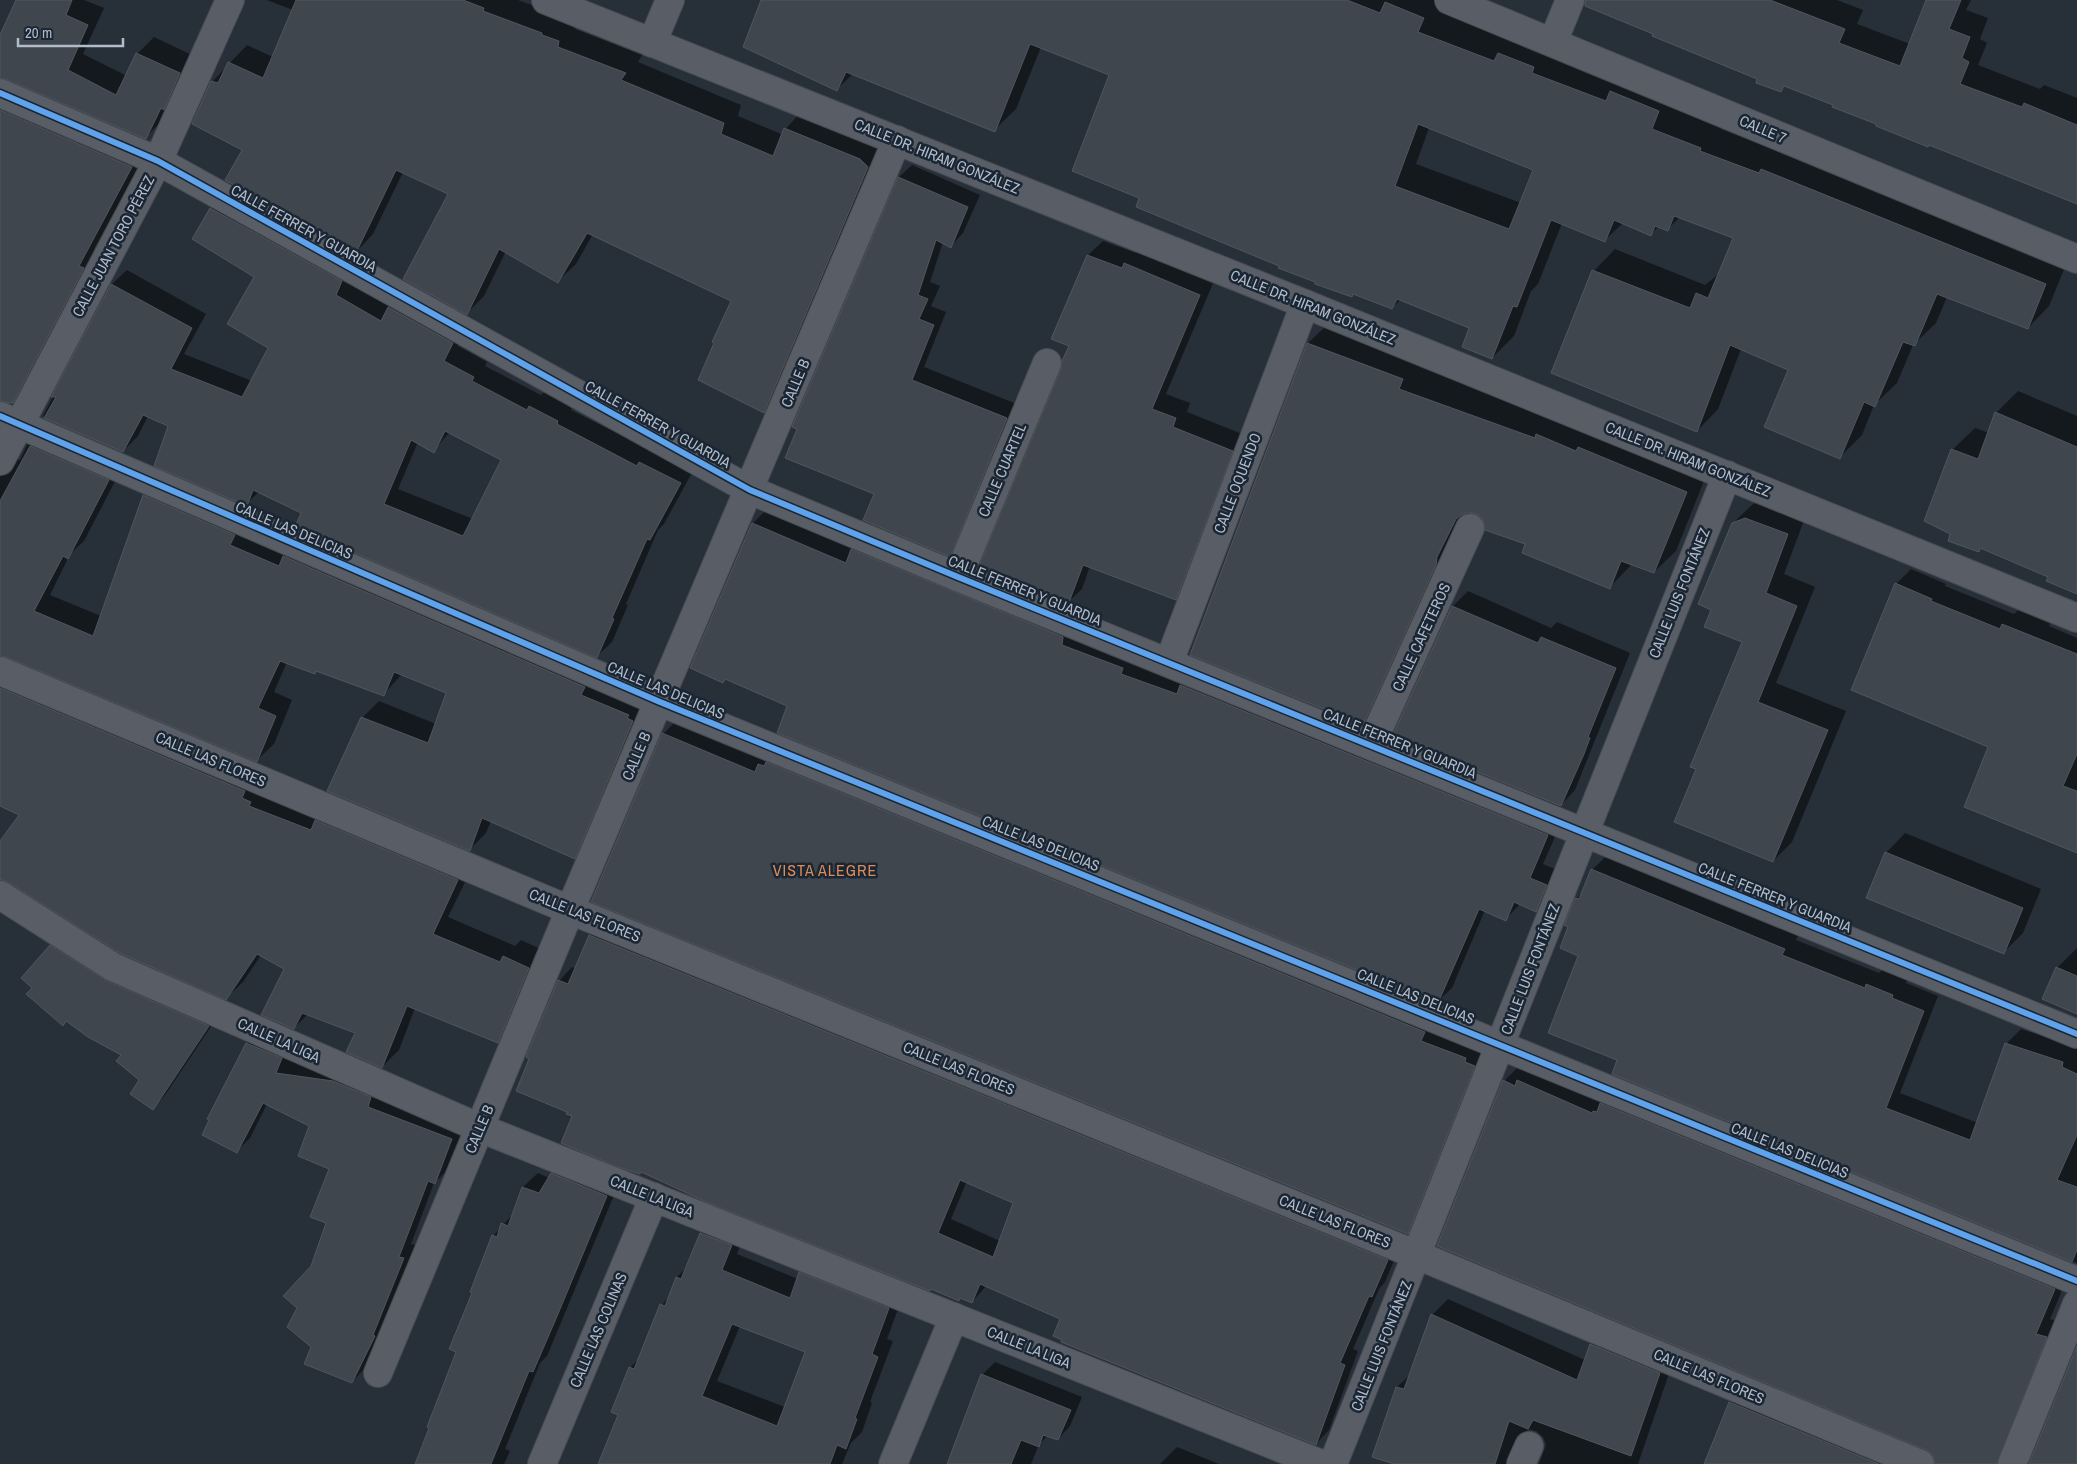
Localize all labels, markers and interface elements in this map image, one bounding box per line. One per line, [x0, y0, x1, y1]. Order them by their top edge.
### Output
scale bar [18, 15, 122, 47]
text: 20 m [25, 22, 52, 43]
street label: CALLE 7 [1736, 110, 1790, 148]
street label: CALLE DR. HIRAM GONZÁLEZ [851, 113, 1023, 199]
street label: CALLE JUAN TORO PÉREZ [67, 171, 159, 320]
street label: CALLE FERRER Y GUARDIA [227, 179, 381, 277]
street label: CALLE DR. HIRAM GONZÁLEZ [1227, 264, 1399, 350]
street label: CALLE B [775, 356, 815, 410]
street label: CALLE FERRER Y GUARDIA [581, 375, 735, 473]
street label: CALLE DR. HIRAM GONZÁLEZ [1602, 416, 1774, 502]
street label: CALLE CUARTEL [973, 420, 1031, 520]
street label: CALLE OQUENDO [1208, 430, 1266, 536]
street label: CALLE LAS DELICIAS [232, 496, 356, 564]
street label: CALLE LUIS FONTÁNEZ [1643, 524, 1715, 661]
street label: CALLE FERRER Y GUARDIA [945, 550, 1106, 631]
street label: CALLE CAFETEROS [1387, 579, 1455, 695]
street label: CALLE LAS DELICIAS [604, 656, 728, 724]
street label: CALLE FERRER Y GUARDIA [1320, 703, 1481, 784]
street label: CALLE LAS FLORES [152, 726, 270, 792]
street label: CALLE B [616, 729, 656, 783]
street label: CALLE LAS DELICIAS [979, 810, 1103, 876]
street label: CALLE FERRER Y GUARDIA [1695, 857, 1856, 938]
district label: VISTA ALEGRE [773, 859, 877, 881]
street label: CALLE LAS FLORES [526, 883, 644, 947]
street label: CALLE LUIS FONTÁNEZ [1495, 900, 1565, 1037]
street label: CALLE LAS DELICIAS [1354, 963, 1478, 1029]
street label: CALLE LA LIGA [234, 1012, 324, 1068]
street label: CALLE LAS FLORES [900, 1036, 1018, 1100]
street label: CALLE B [459, 1102, 499, 1156]
street label: CALLE LAS DELICIAS [1728, 1117, 1852, 1183]
street label: CALLE LA LIGA [607, 1170, 698, 1223]
street label: CALLE LAS FLORES [1276, 1189, 1394, 1253]
street label: CALLE LAS COLINAS [564, 1269, 632, 1391]
street label: CALLE LUIS FONTÁNEZ [1345, 1277, 1417, 1414]
street label: CALLE LA LIGA [984, 1321, 1075, 1374]
street label: CALLE LAS FLORES [1650, 1343, 1768, 1409]

